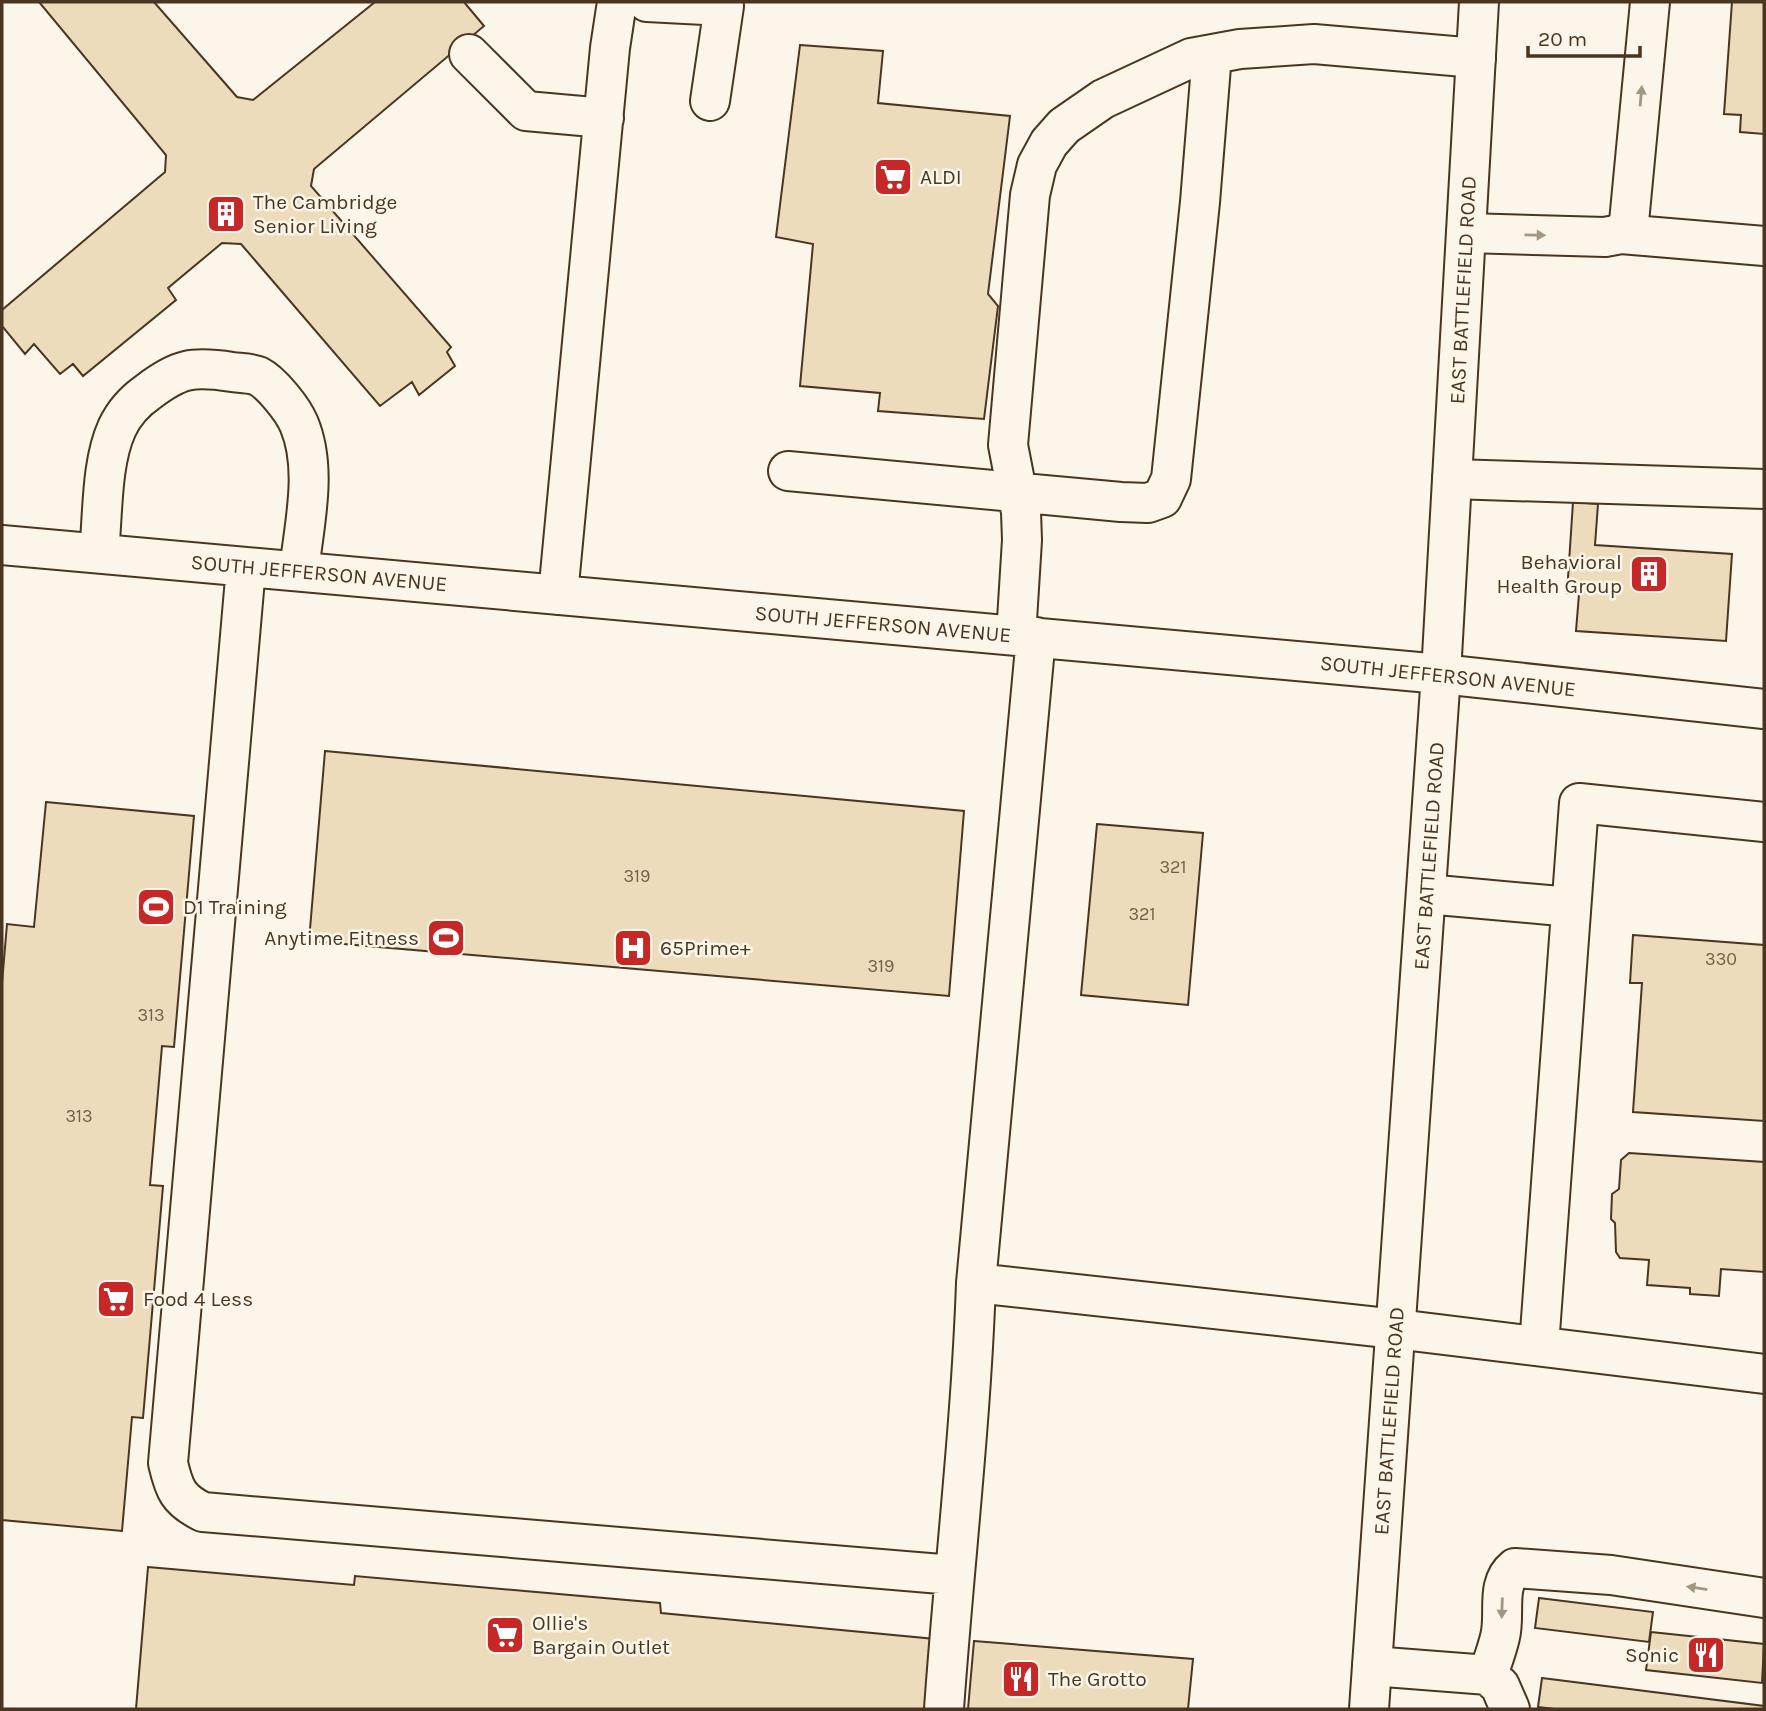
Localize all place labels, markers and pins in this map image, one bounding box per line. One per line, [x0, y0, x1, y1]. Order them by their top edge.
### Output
supermarket icon: ALDI [872, 156, 914, 198]
place label: ALDI [920, 165, 962, 189]
place label: The Cambridge Senior Living [253, 190, 397, 238]
building icon: The Cambridge Senior Living [205, 193, 247, 235]
place label: Behavioral Health Group [1497, 550, 1622, 598]
building icon: Behavioral Health Group [1628, 553, 1670, 595]
sports icon: D1 Training [135, 886, 177, 928]
place label: D1 Training [183, 895, 287, 919]
sports icon: Anytime Fitness [425, 917, 467, 959]
place label: Anytime Fitness [264, 926, 419, 950]
hospital icon: 65Prime+ [612, 927, 654, 969]
place label: 65Prime+ [660, 936, 751, 960]
supermarket icon: Food 4 Less [95, 1278, 137, 1320]
place label: Food 4 Less [143, 1287, 253, 1311]
place label: Ollie's Bargain Outlet [532, 1611, 670, 1659]
supermarket icon: Ollie's Bargain Outlet [484, 1614, 526, 1656]
restaurant icon: Sonic [1685, 1634, 1727, 1676]
place label: Sonic [1625, 1643, 1679, 1667]
restaurant icon: The Grotto [1000, 1658, 1042, 1700]
place label: The Grotto [1048, 1667, 1147, 1691]

